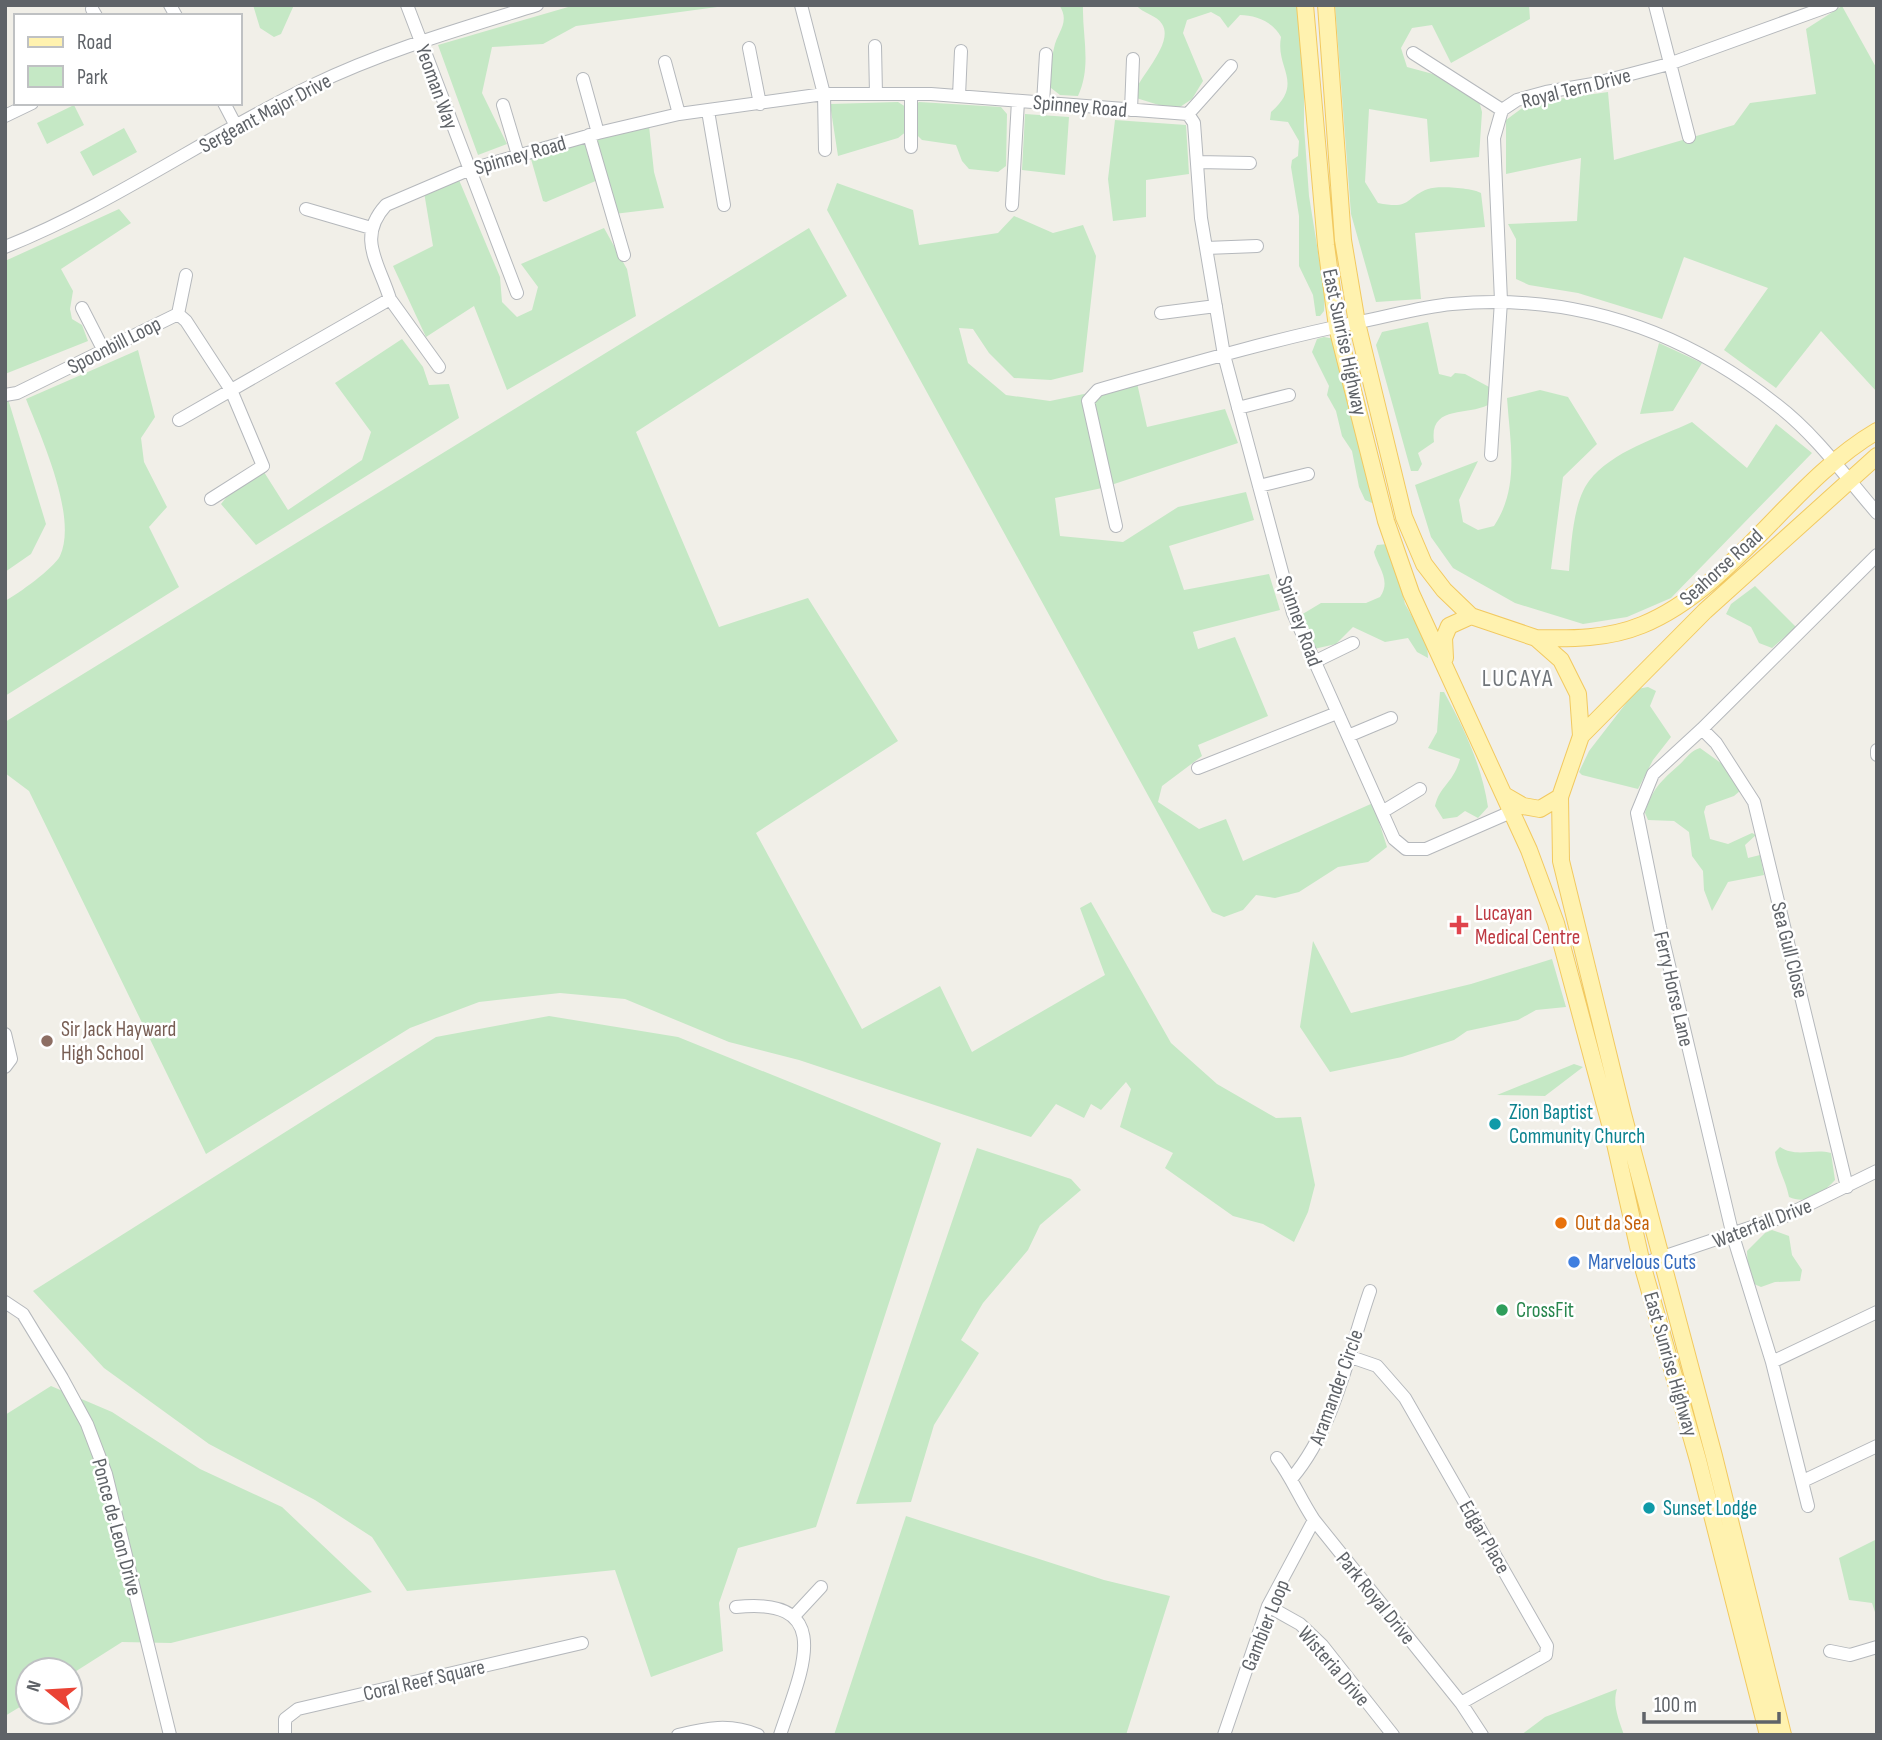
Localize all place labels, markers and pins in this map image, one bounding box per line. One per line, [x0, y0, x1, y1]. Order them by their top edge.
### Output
place label: Lucayan Medical Centre [1475, 901, 1580, 950]
marker: Lucayan Medical Centre [1449, 915, 1469, 935]
place label: Sir Jack Hayward High School [61, 1017, 176, 1066]
marker: Sir Jack Hayward High School [39, 1033, 55, 1049]
place label: Zion Baptist Community Church [1509, 1100, 1645, 1149]
marker: Zion Baptist Community Church [1487, 1116, 1503, 1132]
place label: Out da Sea [1575, 1211, 1650, 1236]
marker: Out da Sea [1553, 1215, 1569, 1231]
place label: Marvelous Cuts [1588, 1250, 1696, 1275]
marker: Marvelous Cuts [1566, 1254, 1582, 1270]
place label: CrossFit [1516, 1298, 1574, 1323]
marker: CrossFit [1494, 1302, 1510, 1318]
place label: Sunset Lodge [1663, 1496, 1757, 1521]
marker: Sunset Lodge [1641, 1500, 1657, 1516]

